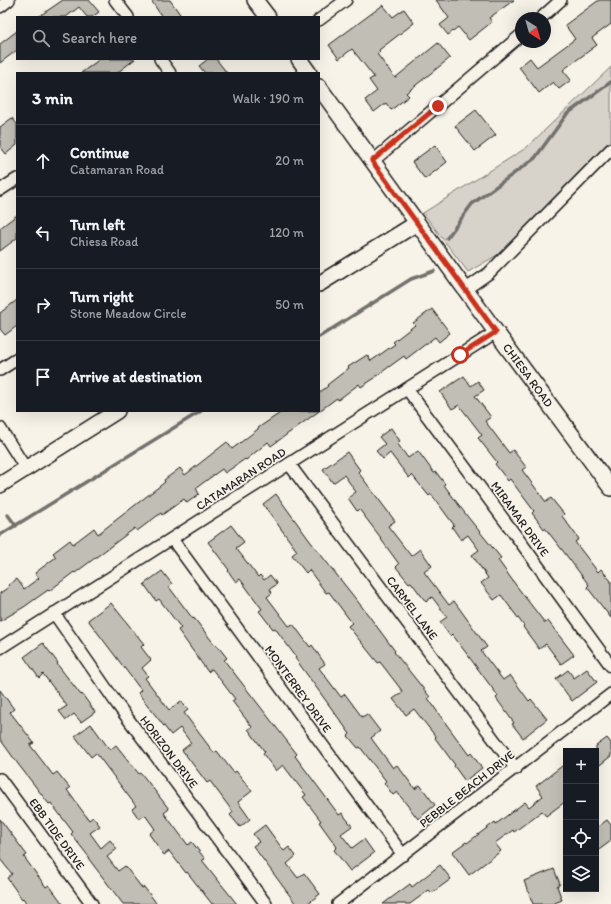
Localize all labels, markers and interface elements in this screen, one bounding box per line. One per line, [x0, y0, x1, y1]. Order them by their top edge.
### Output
north arrow [515, 12, 551, 48]
search box [16, 16, 320, 60]
icon: search [30, 27, 52, 49]
text: Search here [62, 29, 137, 47]
text: 3 min [32, 88, 73, 108]
text: Walk · 190 m [233, 91, 304, 106]
route end [429, 97, 447, 115]
text: Continue [70, 144, 129, 162]
icon: ahead [32, 150, 54, 172]
text: 20 m [275, 153, 304, 168]
text: Catamaran Road [70, 162, 164, 177]
text: Turn left [70, 216, 125, 234]
icon: left [32, 222, 54, 244]
text: 120 m [269, 225, 304, 240]
text: Chiesa Road [70, 234, 138, 249]
text: Turn right [70, 288, 134, 306]
icon: right [32, 294, 54, 316]
text: 50 m [275, 297, 304, 312]
text: Stone Meadow Circle [70, 306, 186, 321]
street label: CHIESA ROAD [500, 341, 556, 410]
route start [451, 346, 469, 364]
icon: arrive [32, 366, 54, 388]
text: Arrive at destination [70, 368, 202, 386]
street label: CATAMARAN ROAD [193, 445, 289, 513]
street label: MIRAMAR DRIVE [488, 479, 552, 559]
street label: CARMEL LANE [383, 573, 441, 643]
street label: MONTERREY DRIVE [262, 643, 334, 735]
street label: HORIZON DRIVE [137, 713, 201, 791]
street label: PEBBLE BEACH DRIVE [417, 747, 518, 830]
map controls [563, 748, 599, 892]
button: + [563, 748, 599, 784]
button: − [563, 784, 599, 820]
street label: EBB TIDE DRIVE [26, 795, 88, 873]
button: locate [563, 820, 599, 856]
button: layers [563, 856, 599, 892]

